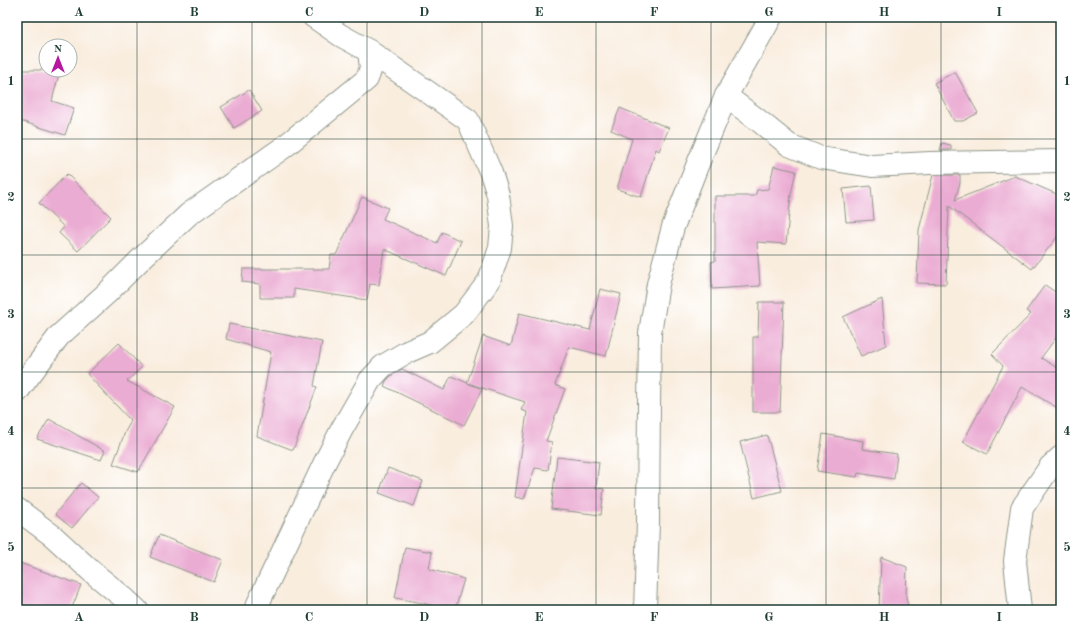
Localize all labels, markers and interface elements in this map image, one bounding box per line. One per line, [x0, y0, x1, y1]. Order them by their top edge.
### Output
text: A [74, 6, 84, 19]
text: B [189, 6, 199, 19]
text: C [305, 6, 313, 19]
text: D [419, 6, 429, 19]
text: E [535, 6, 544, 19]
text: F [650, 6, 659, 19]
text: G [764, 6, 774, 19]
text: H [879, 6, 890, 19]
text: I [996, 6, 1002, 19]
north arrow [38, 38, 78, 78]
text: N [54, 44, 63, 55]
text: 1 [7, 75, 15, 88]
text: 1 [1063, 75, 1071, 88]
text: 2 [7, 191, 15, 204]
text: 2 [1063, 191, 1071, 204]
text: 3 [7, 308, 15, 321]
text: 3 [1063, 308, 1071, 321]
text: 4 [7, 425, 15, 438]
text: 4 [1063, 425, 1071, 438]
text: 5 [7, 541, 15, 554]
text: 5 [1063, 541, 1071, 554]
text: A [74, 611, 84, 624]
text: B [189, 611, 199, 624]
text: C [305, 611, 313, 624]
text: D [419, 611, 429, 624]
text: E [535, 611, 544, 624]
text: F [650, 611, 659, 624]
text: G [764, 611, 774, 624]
text: H [879, 611, 890, 624]
text: I [996, 611, 1002, 624]

